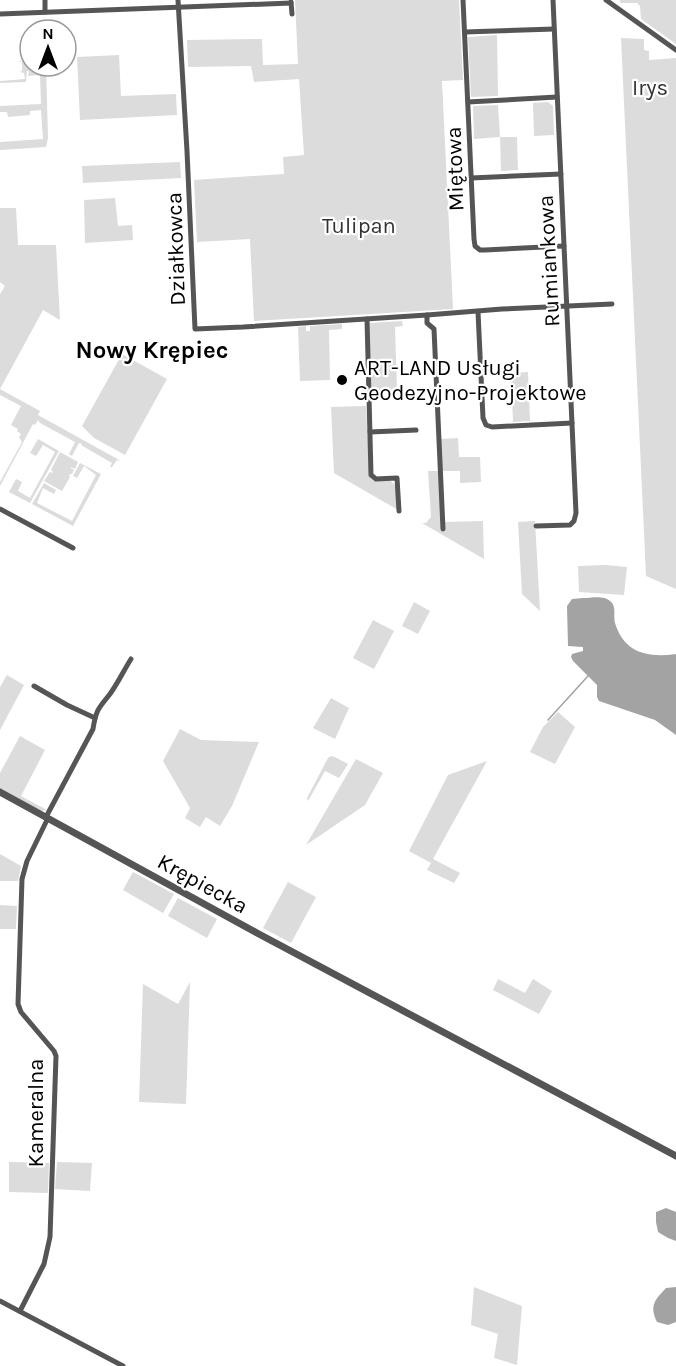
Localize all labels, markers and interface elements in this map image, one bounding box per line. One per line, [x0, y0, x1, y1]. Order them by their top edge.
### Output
north arrow [18, 18, 78, 78]
text: N [42, 24, 54, 43]
park label: Irys [632, 75, 668, 101]
street label: Miętowa [441, 126, 469, 212]
street label: Działkowca [161, 192, 191, 306]
street label: Rumiankowa [533, 194, 565, 327]
park label: Tulipan [322, 213, 396, 239]
district label: Nowy Krępiec [76, 336, 228, 364]
place label: ART-LAND Usługi Geodezyjno-Projektowe [354, 355, 587, 406]
marker: ART-LAND Usługi Geodezyjno-Projektowe [335, 373, 349, 387]
street label: Krępiecka [153, 848, 252, 919]
street label: Kameralna [23, 1059, 49, 1167]

